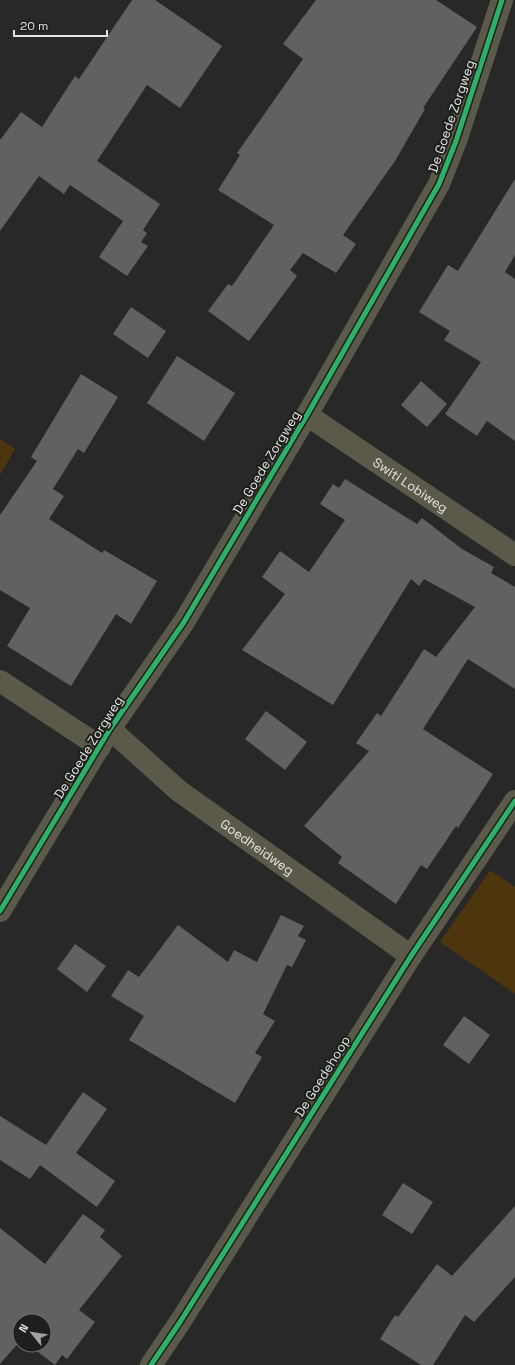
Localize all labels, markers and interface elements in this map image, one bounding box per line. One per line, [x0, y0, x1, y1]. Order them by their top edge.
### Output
scale bar [14, 12, 107, 38]
text: 20 m [20, 18, 48, 34]
street label: De Goede Zorgweg [424, 58, 479, 175]
street label: De Goede Zorgweg [229, 407, 304, 517]
street label: Switi Lobiweg [370, 454, 451, 517]
street label: De Goede Zorgweg [50, 693, 127, 802]
street label: Goedheidweg [217, 815, 297, 879]
street label: De Goedehoop [291, 1033, 354, 1120]
north arrow [12, 1313, 52, 1353]
text: N [15, 1321, 31, 1335]

